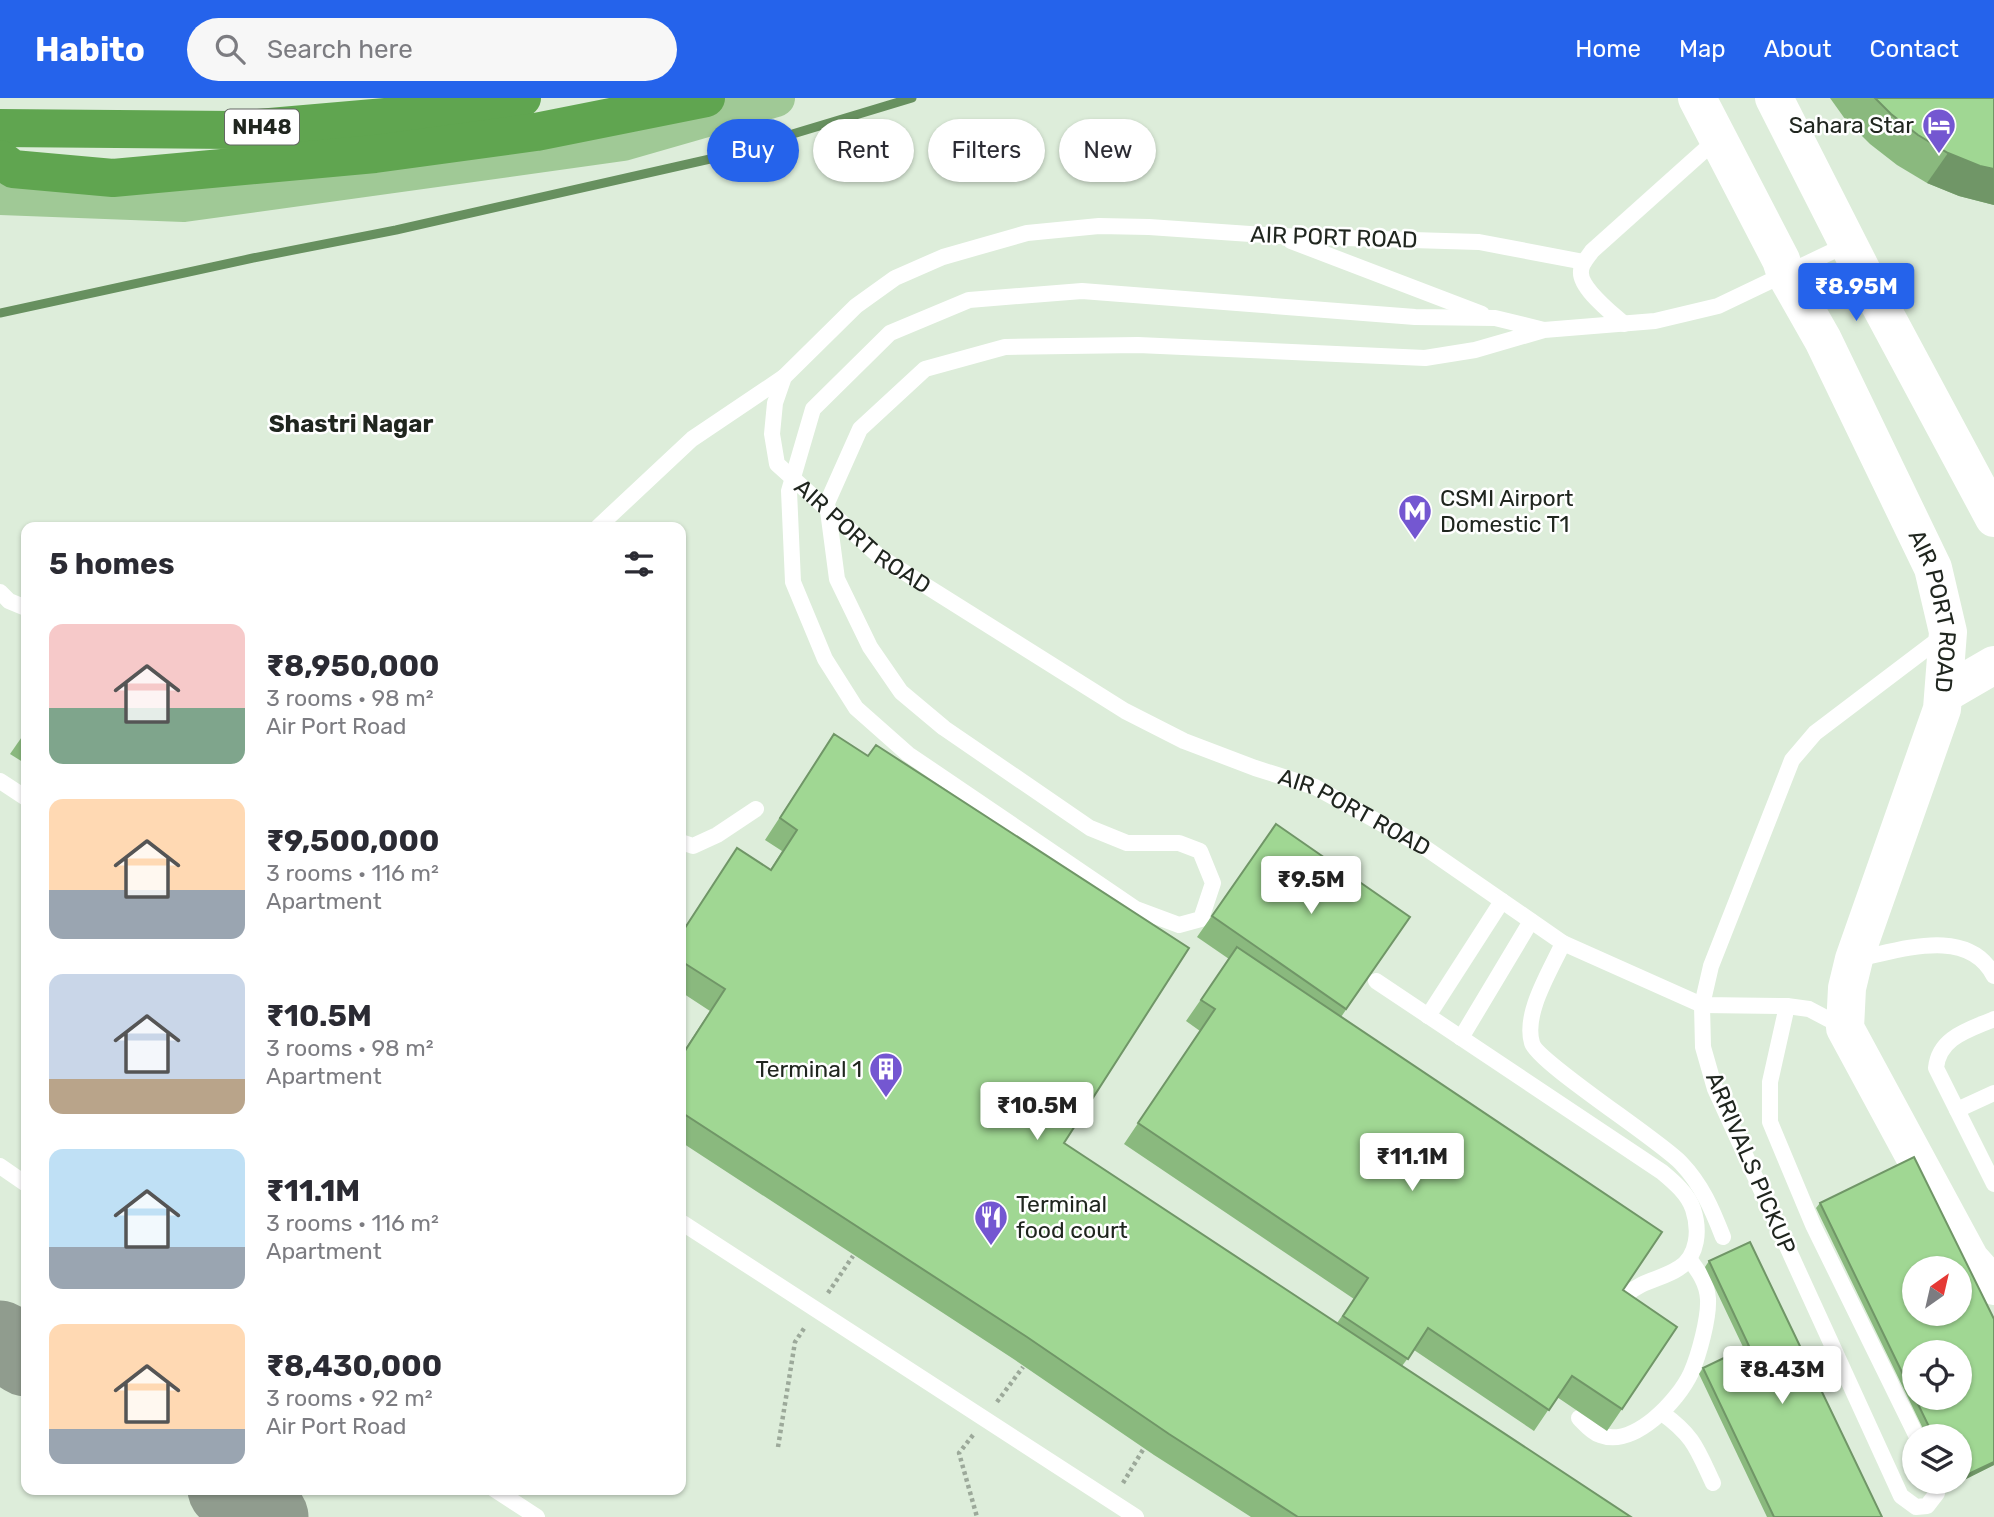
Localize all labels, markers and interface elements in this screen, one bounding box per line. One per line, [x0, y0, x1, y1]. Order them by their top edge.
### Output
search box [187, 18, 677, 81]
text: Habito [35, 30, 145, 69]
icon: search [211, 30, 249, 68]
text: Search here [267, 34, 413, 65]
text: Home [1575, 35, 1641, 63]
text: Map [1679, 35, 1726, 63]
text: About [1764, 35, 1832, 63]
text: Contact [1870, 35, 1959, 63]
hotel icon: Sahara Star [1920, 106, 1958, 155]
road number: NH48 [225, 110, 299, 144]
place label: Sahara Star [1789, 111, 1914, 139]
chip: Buy [707, 119, 799, 182]
chip: Rent [813, 119, 914, 182]
chip: Filters [928, 119, 1045, 182]
chip: New [1059, 119, 1156, 182]
street label: AIR PORT ROAD [1250, 220, 1418, 254]
pin: ₹8.95M [1799, 264, 1913, 323]
text: ₹8.95M [1814, 272, 1898, 300]
district label: Shastri Nagar [269, 410, 433, 438]
street label: AIR PORT ROAD [789, 473, 936, 599]
place label: CSMI Airport Domestic T1 [1440, 484, 1574, 538]
metro station icon: CSMI Airport Domestic T1 [1396, 492, 1434, 541]
street label: AIR PORT ROAD [1903, 525, 1962, 694]
icon: filters [620, 545, 658, 583]
text: 5 homes [49, 546, 175, 582]
text: ₹8,950,000 [266, 648, 439, 684]
icon: home [105, 652, 189, 736]
text: 3 rooms · 98 m² [266, 684, 434, 712]
text: Air Port Road [266, 712, 407, 740]
street label: AIR PORT ROAD [1275, 762, 1436, 862]
text: ₹9,500,000 [266, 823, 439, 859]
icon: home [105, 827, 189, 911]
pin: ₹9.5M [1262, 856, 1360, 916]
text: 3 rooms · 116 m² [266, 859, 439, 887]
text: ₹9.5M [1277, 865, 1345, 893]
text: Apartment [266, 887, 382, 915]
text: ₹10.5M [266, 998, 372, 1034]
icon: home [105, 1002, 189, 1086]
text: 3 rooms · 98 m² [266, 1034, 434, 1062]
building icon: Terminal 1 [867, 1050, 905, 1099]
place label: Terminal 1 [756, 1055, 862, 1083]
text: Apartment [266, 1062, 382, 1090]
street label: ARRIVALS PICKUP [1700, 1068, 1802, 1258]
pin: ₹10.5M [980, 1082, 1094, 1142]
text: ₹10.5M [996, 1091, 1078, 1119]
pin: ₹11.1M [1355, 1134, 1469, 1193]
text: ₹11.1M [1376, 1142, 1448, 1170]
text: ₹11.1M [266, 1173, 360, 1209]
icon: home [105, 1177, 189, 1261]
place label: Terminal food court [1016, 1190, 1128, 1244]
restaurant icon: Terminal food court [972, 1198, 1010, 1247]
text: 3 rooms · 116 m² [266, 1209, 439, 1237]
text: Apartment [266, 1237, 382, 1265]
north arrow [1902, 1256, 1972, 1326]
map controls [1902, 1256, 1972, 1494]
button: locate [1902, 1340, 1972, 1410]
pin: ₹8.43M [1725, 1346, 1839, 1406]
text: ₹8,430,000 [266, 1348, 442, 1384]
icon: home [105, 1352, 189, 1436]
text: ₹8.43M [1739, 1355, 1825, 1383]
text: 3 rooms · 92 m² [266, 1384, 432, 1412]
text: Air Port Road [266, 1412, 407, 1440]
button: layers [1902, 1424, 1972, 1494]

